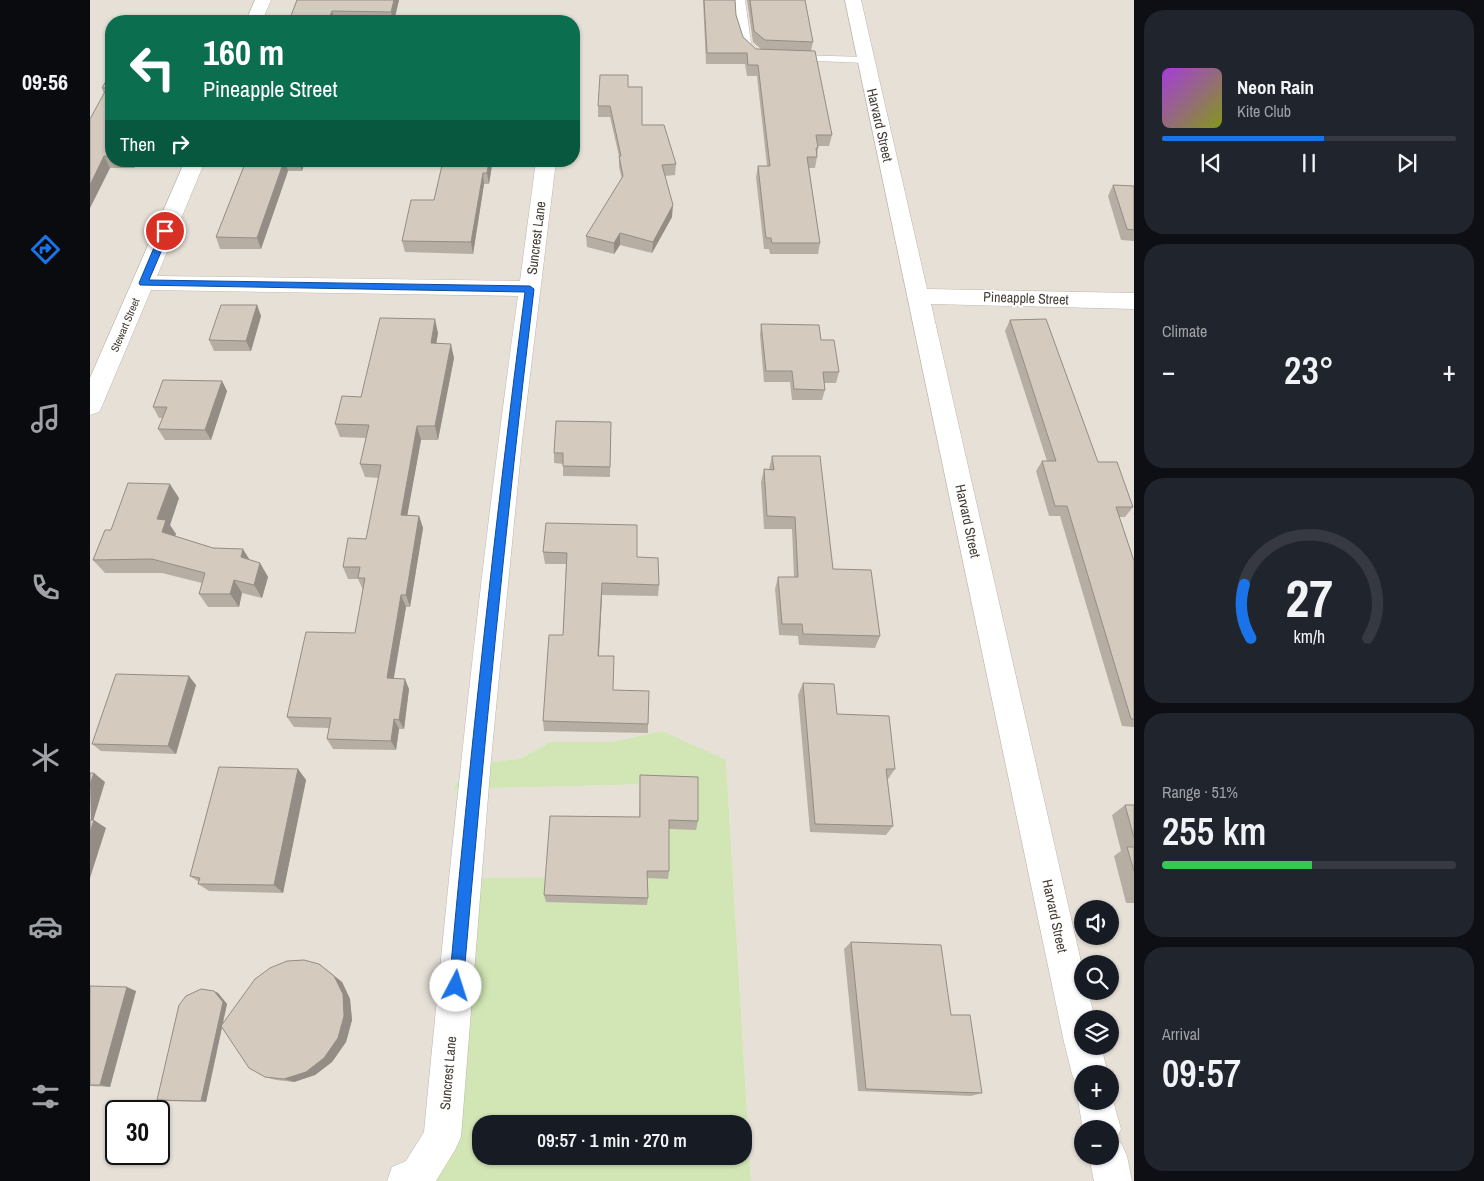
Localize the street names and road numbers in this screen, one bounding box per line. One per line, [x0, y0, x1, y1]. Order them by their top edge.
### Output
street label: Harvard Street [863, 87, 897, 163]
street label: Suncrest Lane [523, 200, 549, 276]
street label: Pineapple Street [983, 288, 1069, 308]
street label: Stewart Street [107, 296, 143, 354]
street label: Harvard Street [951, 483, 985, 559]
street label: Harvard Street [1038, 878, 1072, 954]
street label: Suncrest Lane [436, 1035, 460, 1111]

